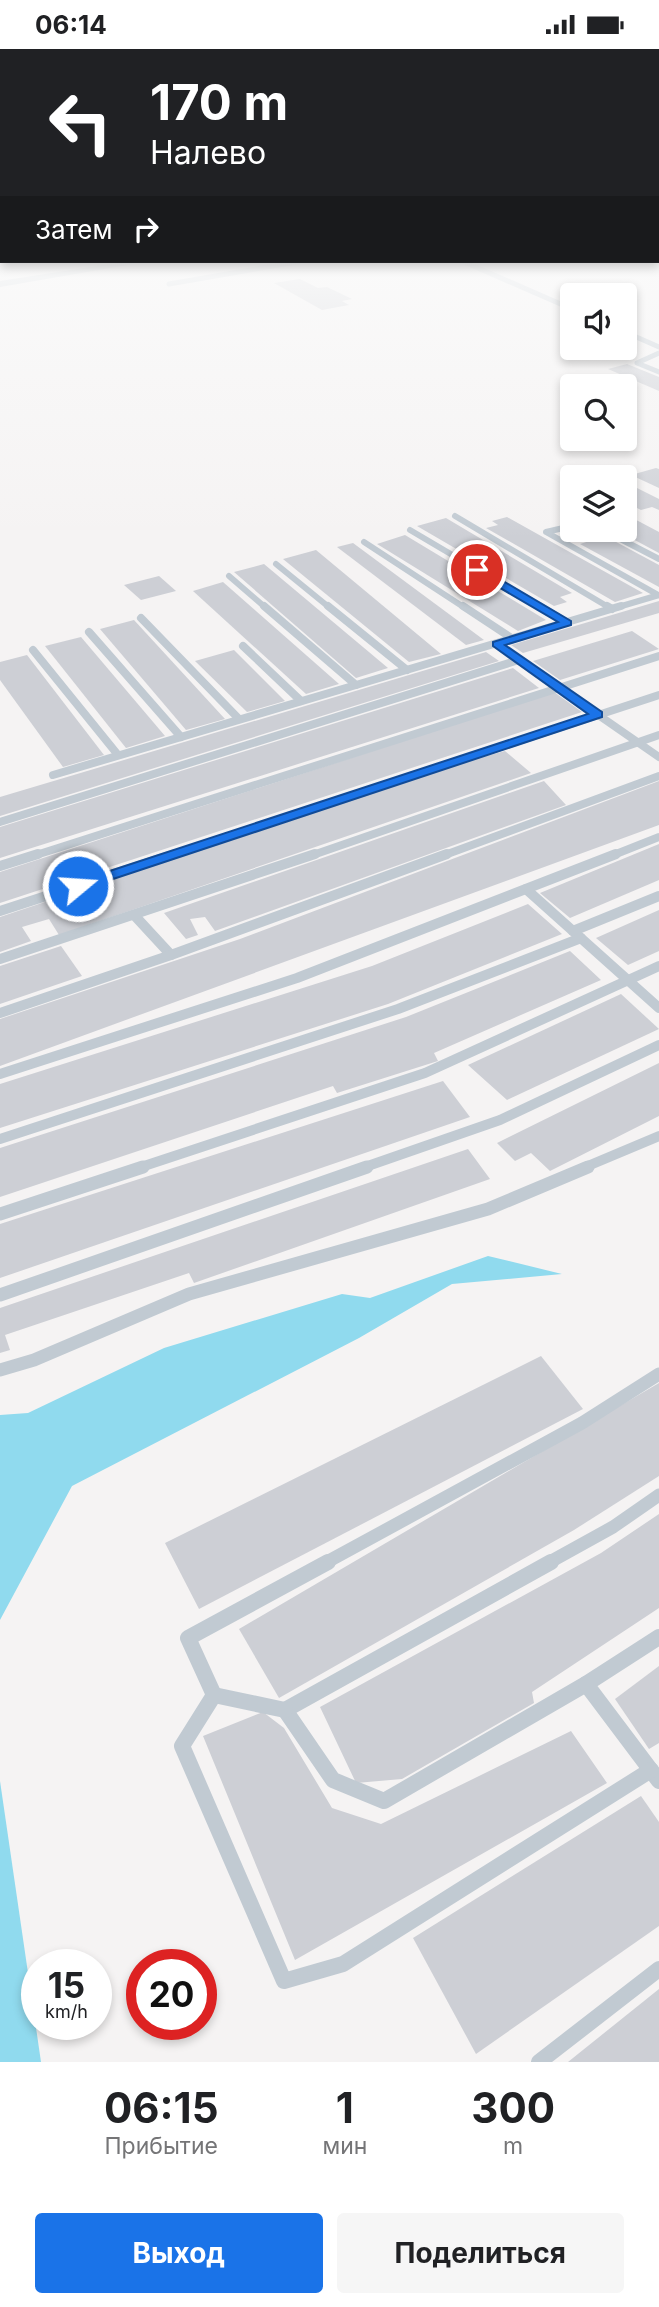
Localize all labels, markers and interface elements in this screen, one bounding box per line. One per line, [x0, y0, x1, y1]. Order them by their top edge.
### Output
text: 06:14 [35, 9, 107, 40]
text: 170 m [150, 73, 288, 132]
icon: left [35, 77, 126, 168]
text: Налево [150, 133, 266, 172]
icon: right [127, 210, 165, 248]
text: Затем [35, 214, 113, 245]
map controls [560, 283, 637, 542]
button: sound [560, 283, 637, 360]
button: search [560, 374, 637, 451]
button: layers [560, 465, 637, 542]
pin [447, 540, 507, 600]
icon: arrive [458, 551, 496, 589]
position arrow [41, 849, 115, 923]
speed limit sign: 20 [126, 1949, 217, 2040]
text: 15 [48, 1964, 85, 2006]
text: km/h [45, 2001, 88, 2022]
text: 06:15 [104, 2082, 219, 2133]
text: 1 [336, 2082, 354, 2133]
text: 300 [471, 2082, 555, 2133]
text: Прибытие [105, 2132, 218, 2160]
text: мин [322, 2132, 367, 2160]
text: m [503, 2132, 523, 2160]
button: Выход [35, 2213, 323, 2293]
button: Поделиться [337, 2213, 624, 2293]

